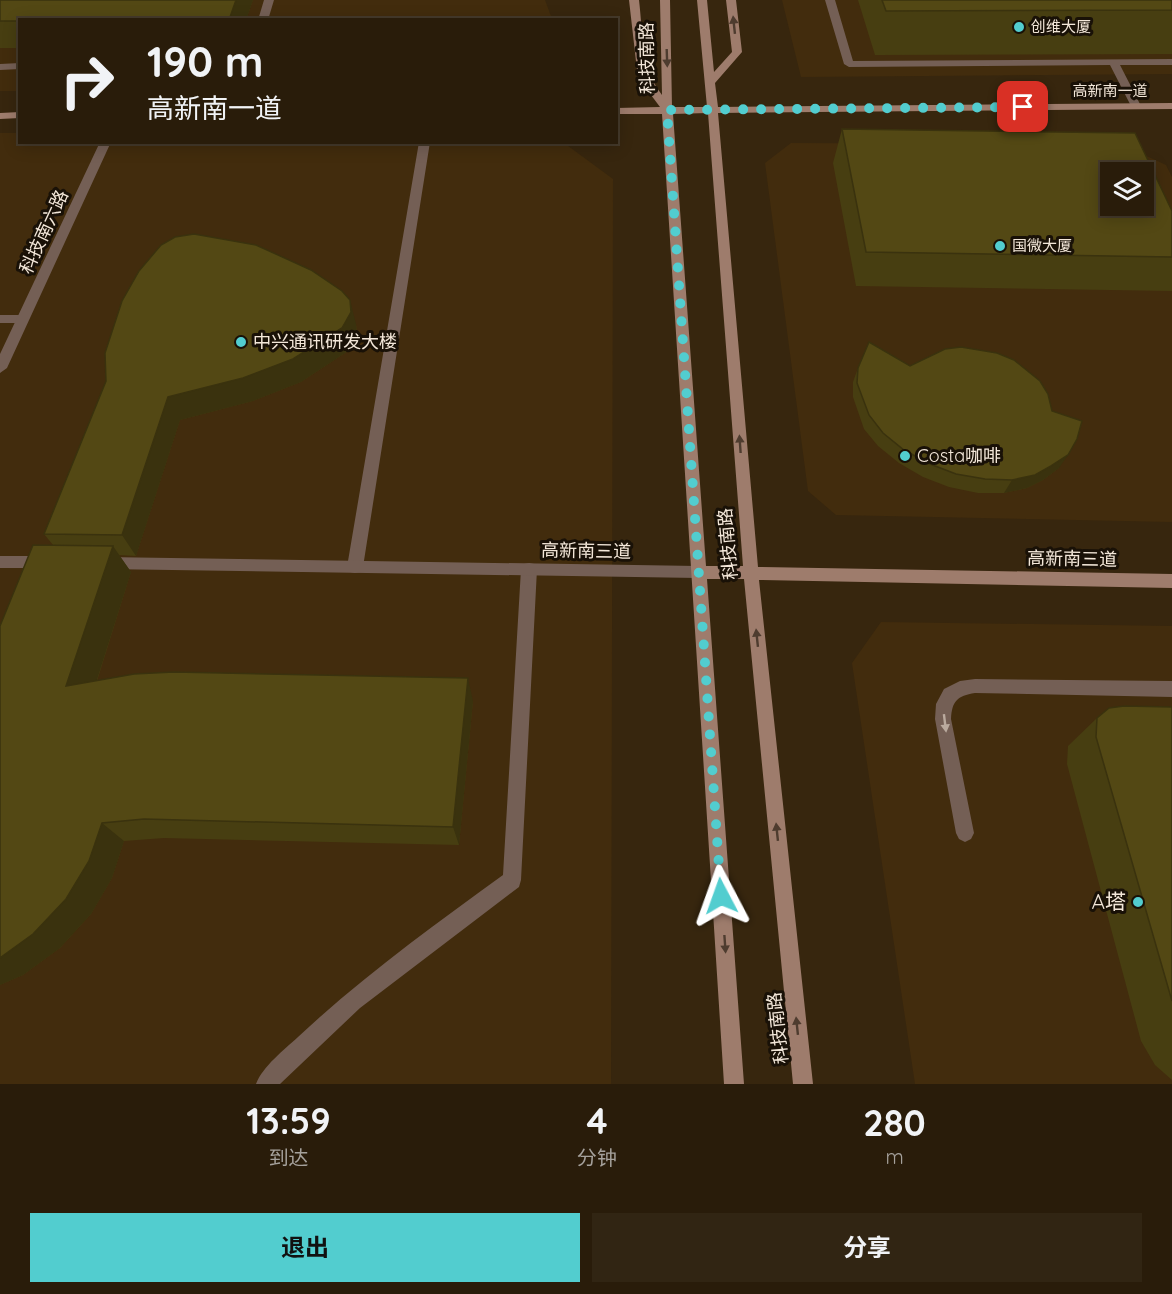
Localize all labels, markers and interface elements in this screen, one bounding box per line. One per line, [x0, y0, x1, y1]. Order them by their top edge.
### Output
one-way arrow [729, 16, 739, 35]
place label: 创维大厦 [1031, 17, 1091, 36]
marker: 创维大厦 [1012, 20, 1026, 34]
street label: 科技南路 [634, 22, 659, 94]
text: 190 m [147, 35, 263, 88]
icon: right [48, 42, 126, 120]
one-way arrow [662, 49, 671, 68]
pin [997, 81, 1048, 132]
street label: 高新南一道 [1072, 81, 1148, 100]
icon: arrive [1006, 90, 1039, 123]
text: 高新南一道 [147, 91, 282, 125]
map controls [1100, 162, 1154, 216]
button: layers [1100, 162, 1154, 216]
street label: 科技南六路 [14, 186, 73, 277]
place label: 国微大厦 [1012, 236, 1072, 255]
marker: 国微大厦 [993, 239, 1007, 253]
place label: 中兴通讯研发大楼 [253, 330, 397, 353]
marker: 中兴通讯研发大楼 [234, 335, 248, 349]
one-way arrow [735, 434, 744, 453]
place label: Costa咖啡 [917, 444, 1001, 467]
marker: Costa咖啡 [898, 449, 912, 463]
street label: 科技南路 [713, 507, 742, 581]
street label: 高新南三道 [541, 538, 631, 563]
street label: 高新南三道 [1027, 546, 1117, 571]
one-way arrow [752, 628, 762, 647]
one-way arrow [940, 713, 949, 732]
one-way arrow [772, 822, 782, 841]
position arrow [689, 864, 753, 928]
place label: A塔 [1091, 888, 1126, 914]
marker: A塔 [1131, 895, 1145, 909]
one-way arrow [720, 935, 729, 954]
street label: 科技南路 [762, 991, 793, 1065]
one-way arrow [792, 1016, 802, 1035]
text: 13:59 [246, 1098, 331, 1143]
text: 4 [586, 1098, 608, 1143]
text: 280 [863, 1100, 926, 1145]
text: m [885, 1144, 904, 1169]
text: 到达 [269, 1145, 309, 1170]
text: 分钟 [577, 1145, 617, 1170]
button: 退出 [30, 1213, 580, 1282]
button: 分享 [592, 1213, 1142, 1282]

